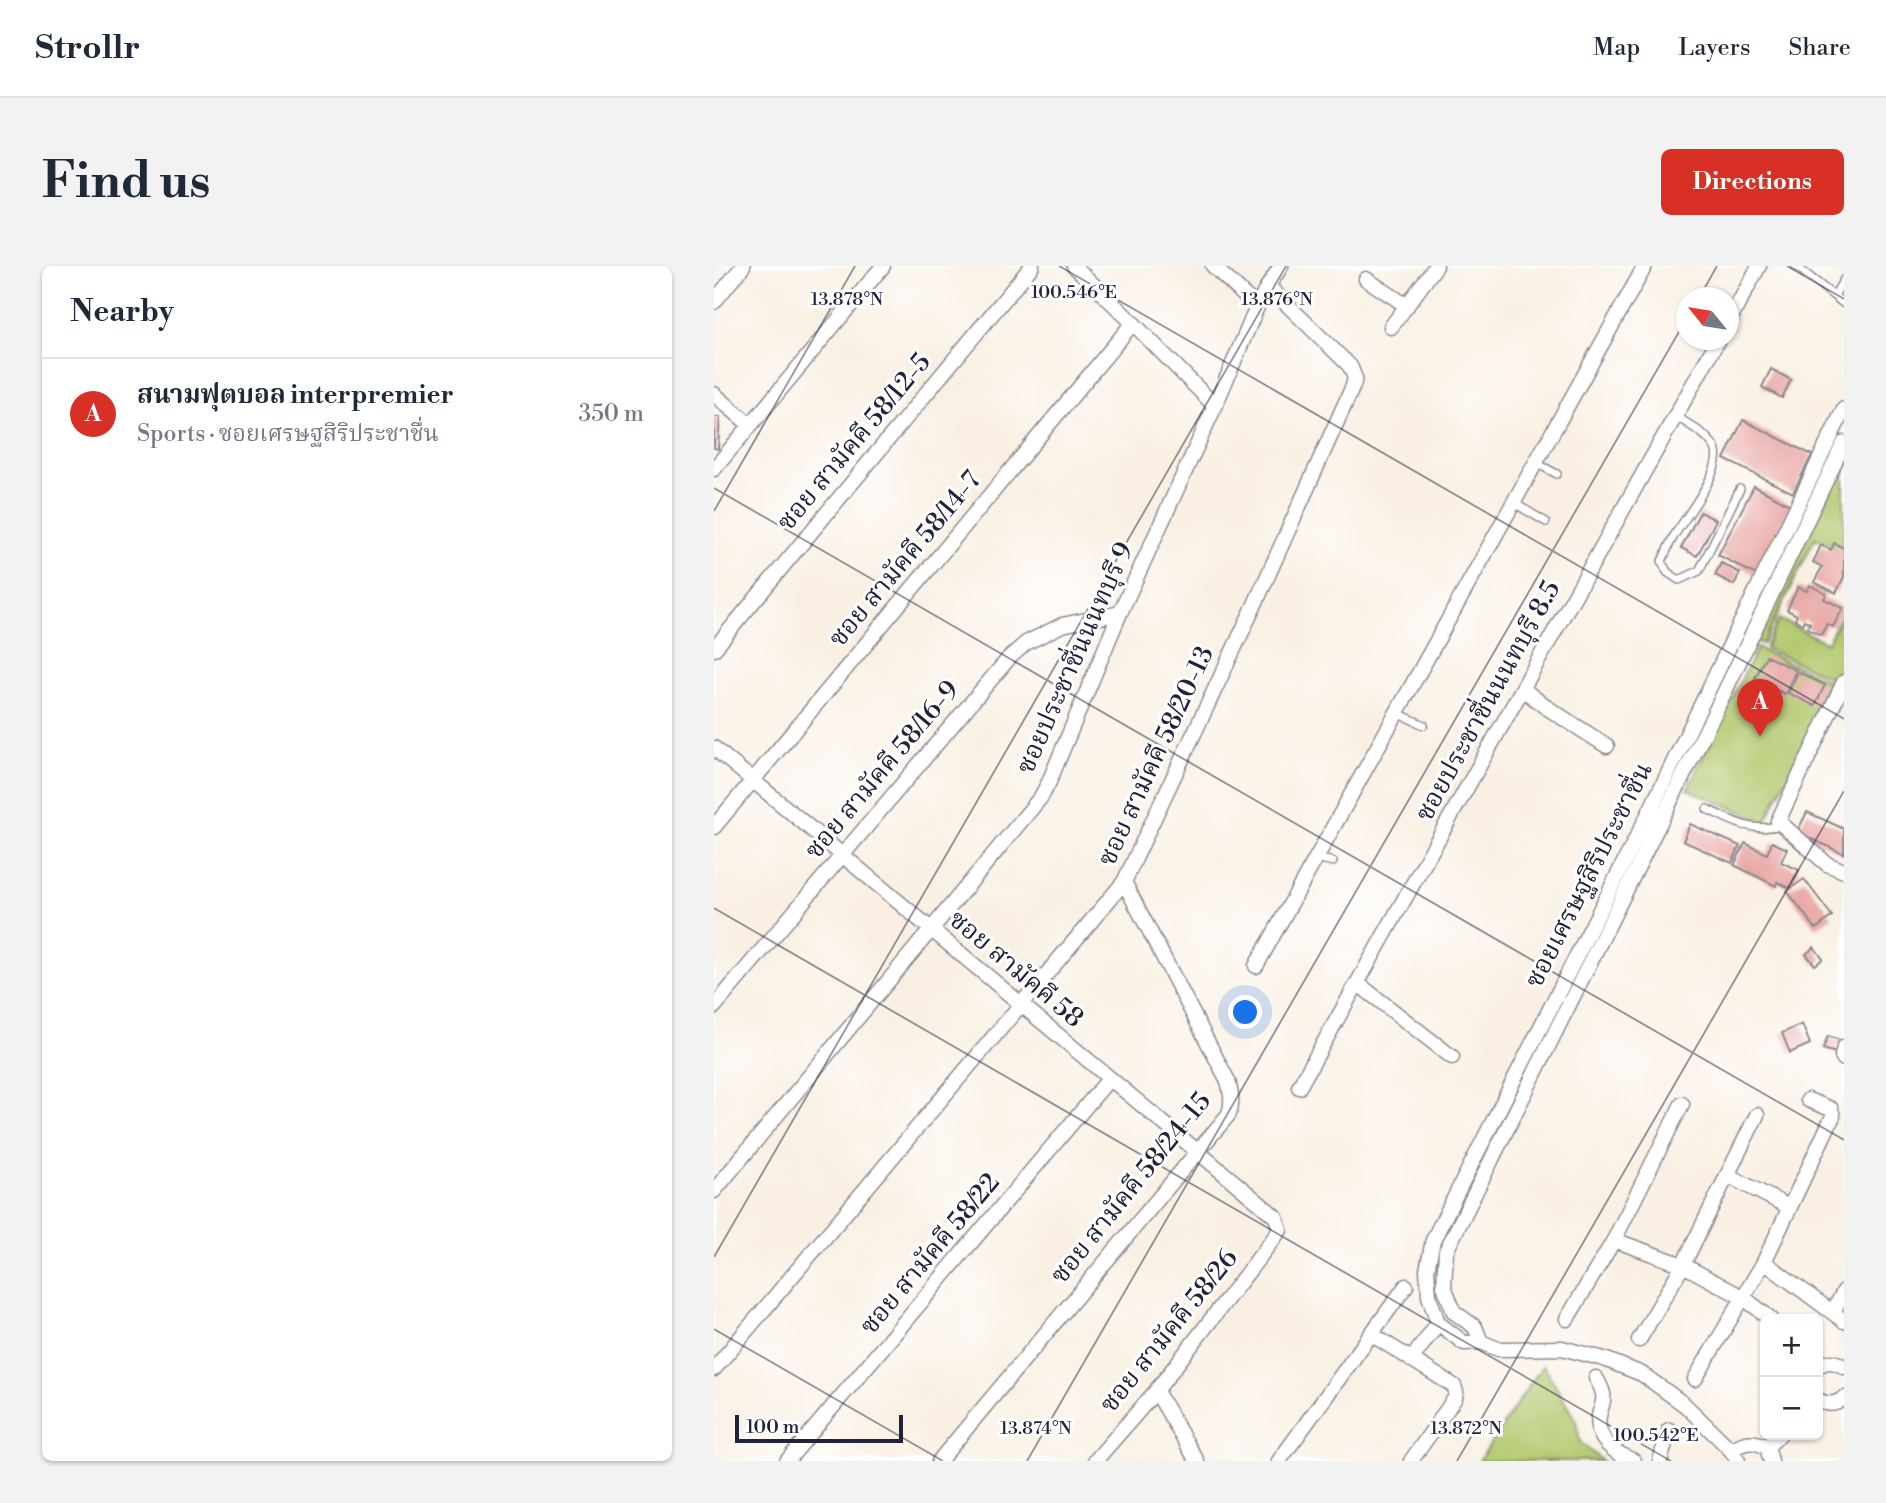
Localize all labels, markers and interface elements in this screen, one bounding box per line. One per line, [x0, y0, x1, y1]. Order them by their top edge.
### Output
text: Strollr [35, 28, 140, 69]
text: Map [1593, 33, 1640, 63]
text: Layers [1678, 33, 1750, 63]
text: Share [1788, 33, 1851, 63]
button: Directions [1661, 149, 1844, 215]
text: Find us [42, 152, 211, 213]
text: 100.546°E [1031, 281, 1117, 304]
north arrow [1676, 287, 1739, 350]
text: 13.878°N [811, 288, 884, 311]
text: 13.876°N [1241, 288, 1314, 311]
text: Nearby [70, 293, 174, 331]
street label: ซอย สามัคคี 58/12-5 [770, 347, 938, 537]
text: สนามฟุตบอล interpremier [137, 379, 454, 411]
text: A [85, 400, 101, 428]
text: 350 m [578, 400, 644, 428]
text: Sports · ซอยเศรษฐสิริประชาชื่น [137, 420, 439, 448]
street label: ซอย สามัคคี 58/14-7 [822, 464, 988, 654]
street label: ซอยประชาชื่นนนทบุรี 9 [1006, 536, 1141, 779]
street label: ซอยประชาชื่นนนทบุรี 8.5 [1405, 573, 1568, 827]
street label: ซอย สามัคคี 58/20-13 [1091, 641, 1221, 871]
street label: ซอย สามัคคี 58/16-9 [798, 674, 966, 866]
pin: A [1737, 679, 1783, 737]
street label: ซอยเศรษฐสิริประชาชื่น [1515, 755, 1660, 993]
street label: ซอย สามัคคี 58 [942, 903, 1090, 1035]
your location [1228, 995, 1262, 1029]
street label: ซอย สามัคคี 58/24-15 [1044, 1086, 1218, 1290]
street label: ซอย สามัคคี 58/22 [853, 1167, 1007, 1341]
street label: ซอย สามัคคี 58/26 [1093, 1243, 1245, 1419]
map controls [1760, 1314, 1823, 1440]
button: + [1760, 1314, 1823, 1377]
button: − [1760, 1377, 1823, 1440]
scale bar [735, 1412, 903, 1444]
text: 100 m [746, 1415, 799, 1439]
text: 13.874°N [1000, 1417, 1072, 1440]
text: 13.872°N [1430, 1417, 1502, 1440]
text: 100.542°E [1613, 1424, 1699, 1447]

